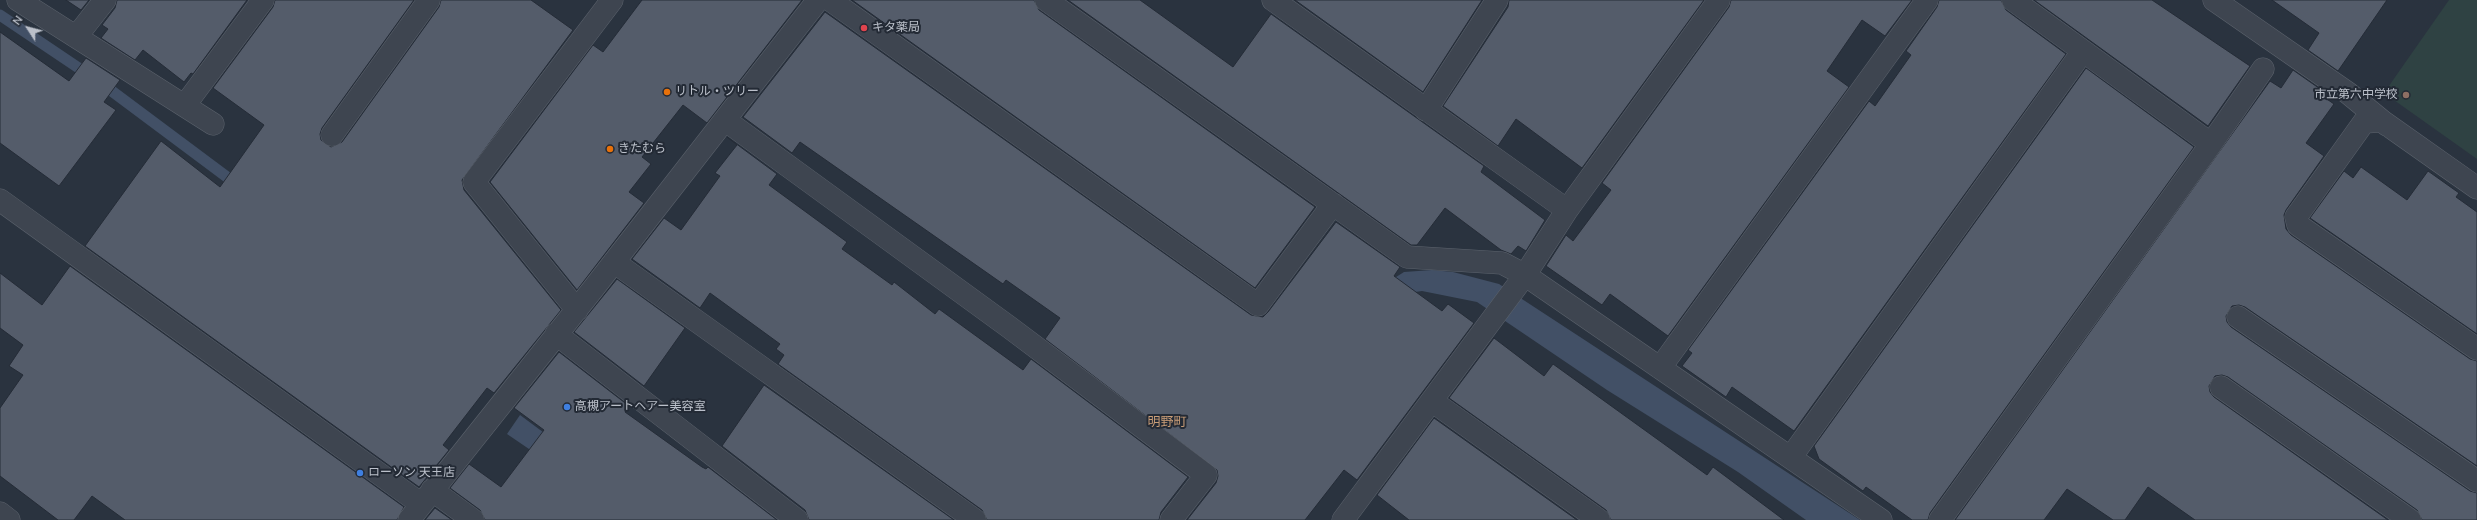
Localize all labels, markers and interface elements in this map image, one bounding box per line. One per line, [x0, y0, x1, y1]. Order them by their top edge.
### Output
north arrow [8, 8, 48, 48]
text: N [9, 13, 26, 28]
place label: キタ薬局 [872, 21, 920, 35]
marker: キタ薬局 [859, 23, 869, 33]
place label: リトル・ツリー [675, 85, 759, 99]
marker: リトル・ツリー [662, 87, 672, 97]
place label: 市立第六中学校 [2314, 88, 2398, 102]
marker: 市立第六中学校 [2401, 90, 2411, 100]
place label: きたむら [618, 142, 666, 156]
marker: きたむら [605, 144, 615, 154]
place label: 高槻アートヘアー美容室 [575, 400, 706, 414]
marker: 高槻アートヘアー美容室 [562, 402, 572, 412]
district label: 明野町 [1148, 415, 1186, 431]
place label: ローソン 天王店 [368, 466, 455, 480]
marker: ローソン 天王店 [355, 468, 365, 478]

